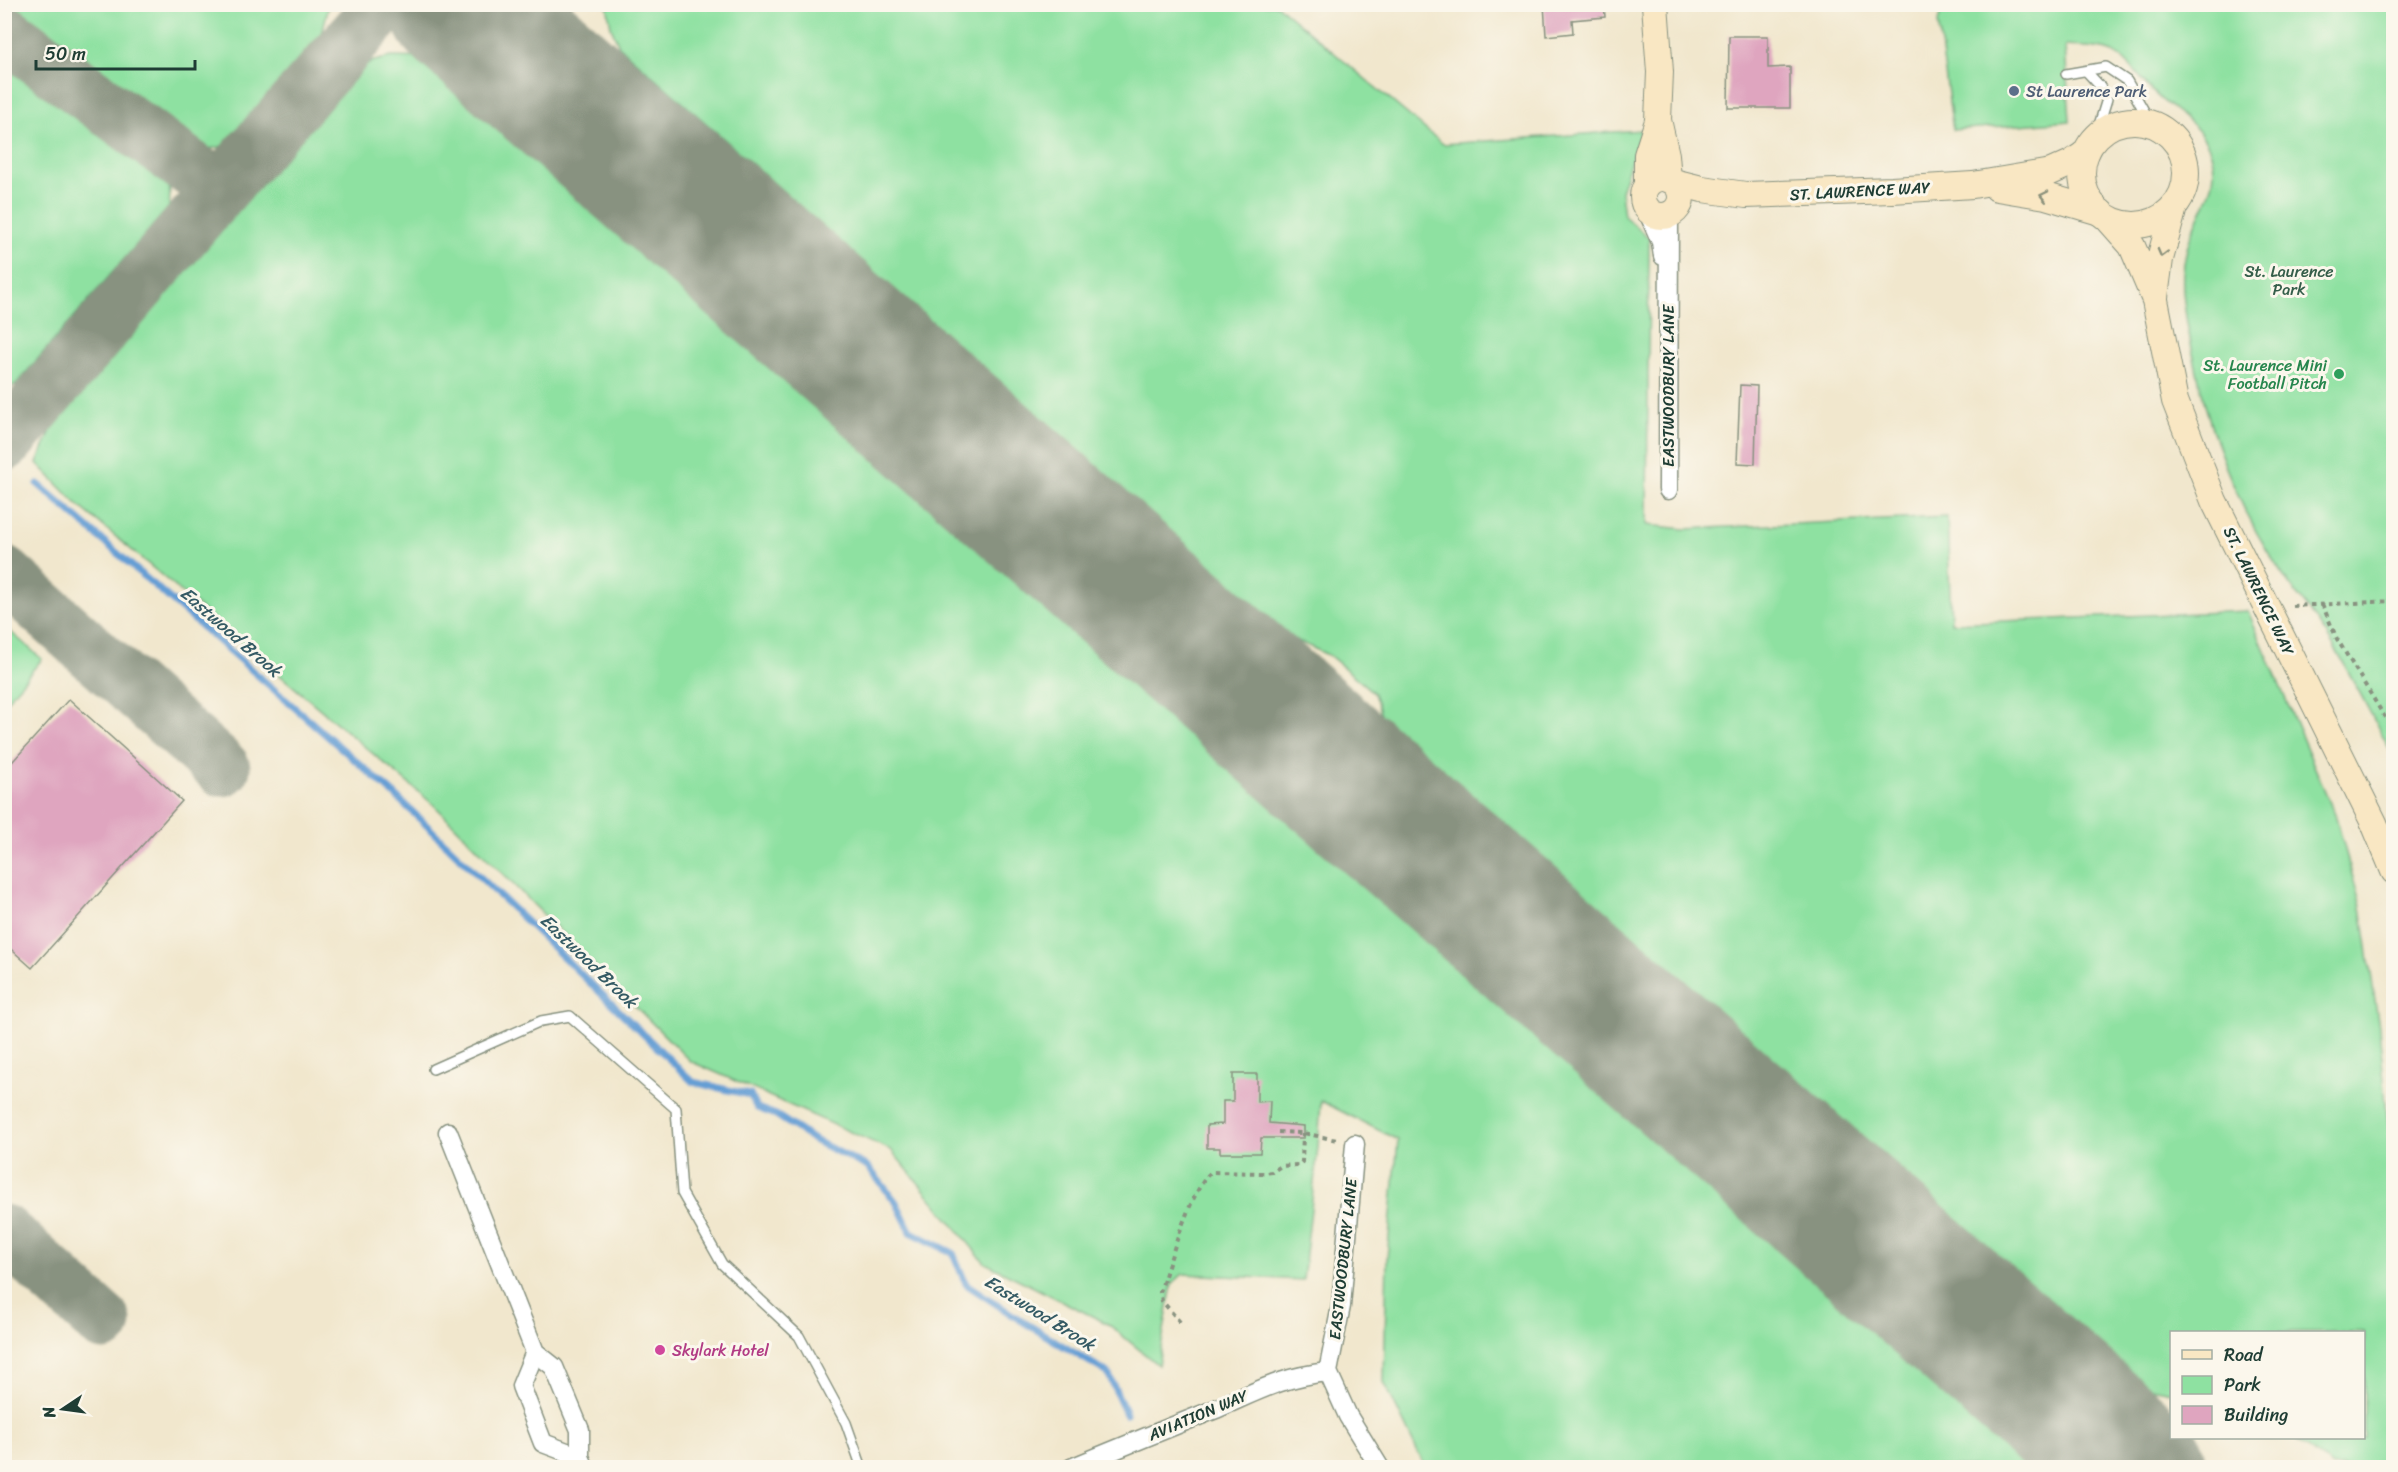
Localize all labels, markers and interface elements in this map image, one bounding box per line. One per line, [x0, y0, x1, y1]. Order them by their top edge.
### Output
scale bar [36, 33, 195, 71]
text: 50 m [45, 38, 86, 70]
place label: St Laurence Park [2026, 77, 2147, 106]
marker: St Laurence Park [2007, 84, 2021, 98]
street label: ST. LAWRENCE WAY [1789, 173, 1931, 209]
one-way arrow [2039, 190, 2049, 203]
one-way arrow [2156, 248, 2169, 258]
park label: St. Laurence Park [2244, 257, 2334, 304]
street label: EASTWOODBURY LANE [1654, 304, 1683, 467]
place label: St. Laurence Mini Football Pitch [2203, 351, 2328, 398]
marker: St. Laurence Mini Football Pitch [2332, 367, 2346, 381]
street label: ST. LAWRENCE WAY [2215, 521, 2303, 661]
water label: Eastwood Brook [173, 578, 290, 686]
water label: Eastwood Brook [532, 906, 647, 1017]
street label: EASTWOODBURY LANE [1320, 1176, 1366, 1341]
water label: Eastwood Brook [978, 1266, 1103, 1361]
legend [2170, 1331, 2365, 1439]
place label: Skylark Hotel [672, 1336, 769, 1365]
text: Road [2224, 1339, 2264, 1371]
marker: Skylark Hotel [653, 1343, 667, 1357]
text: Park [2224, 1369, 2261, 1401]
north arrow [33, 1379, 93, 1439]
street label: AVIATION WAY [1142, 1380, 1254, 1450]
text: Building [2224, 1399, 2288, 1431]
text: N [33, 1403, 64, 1422]

